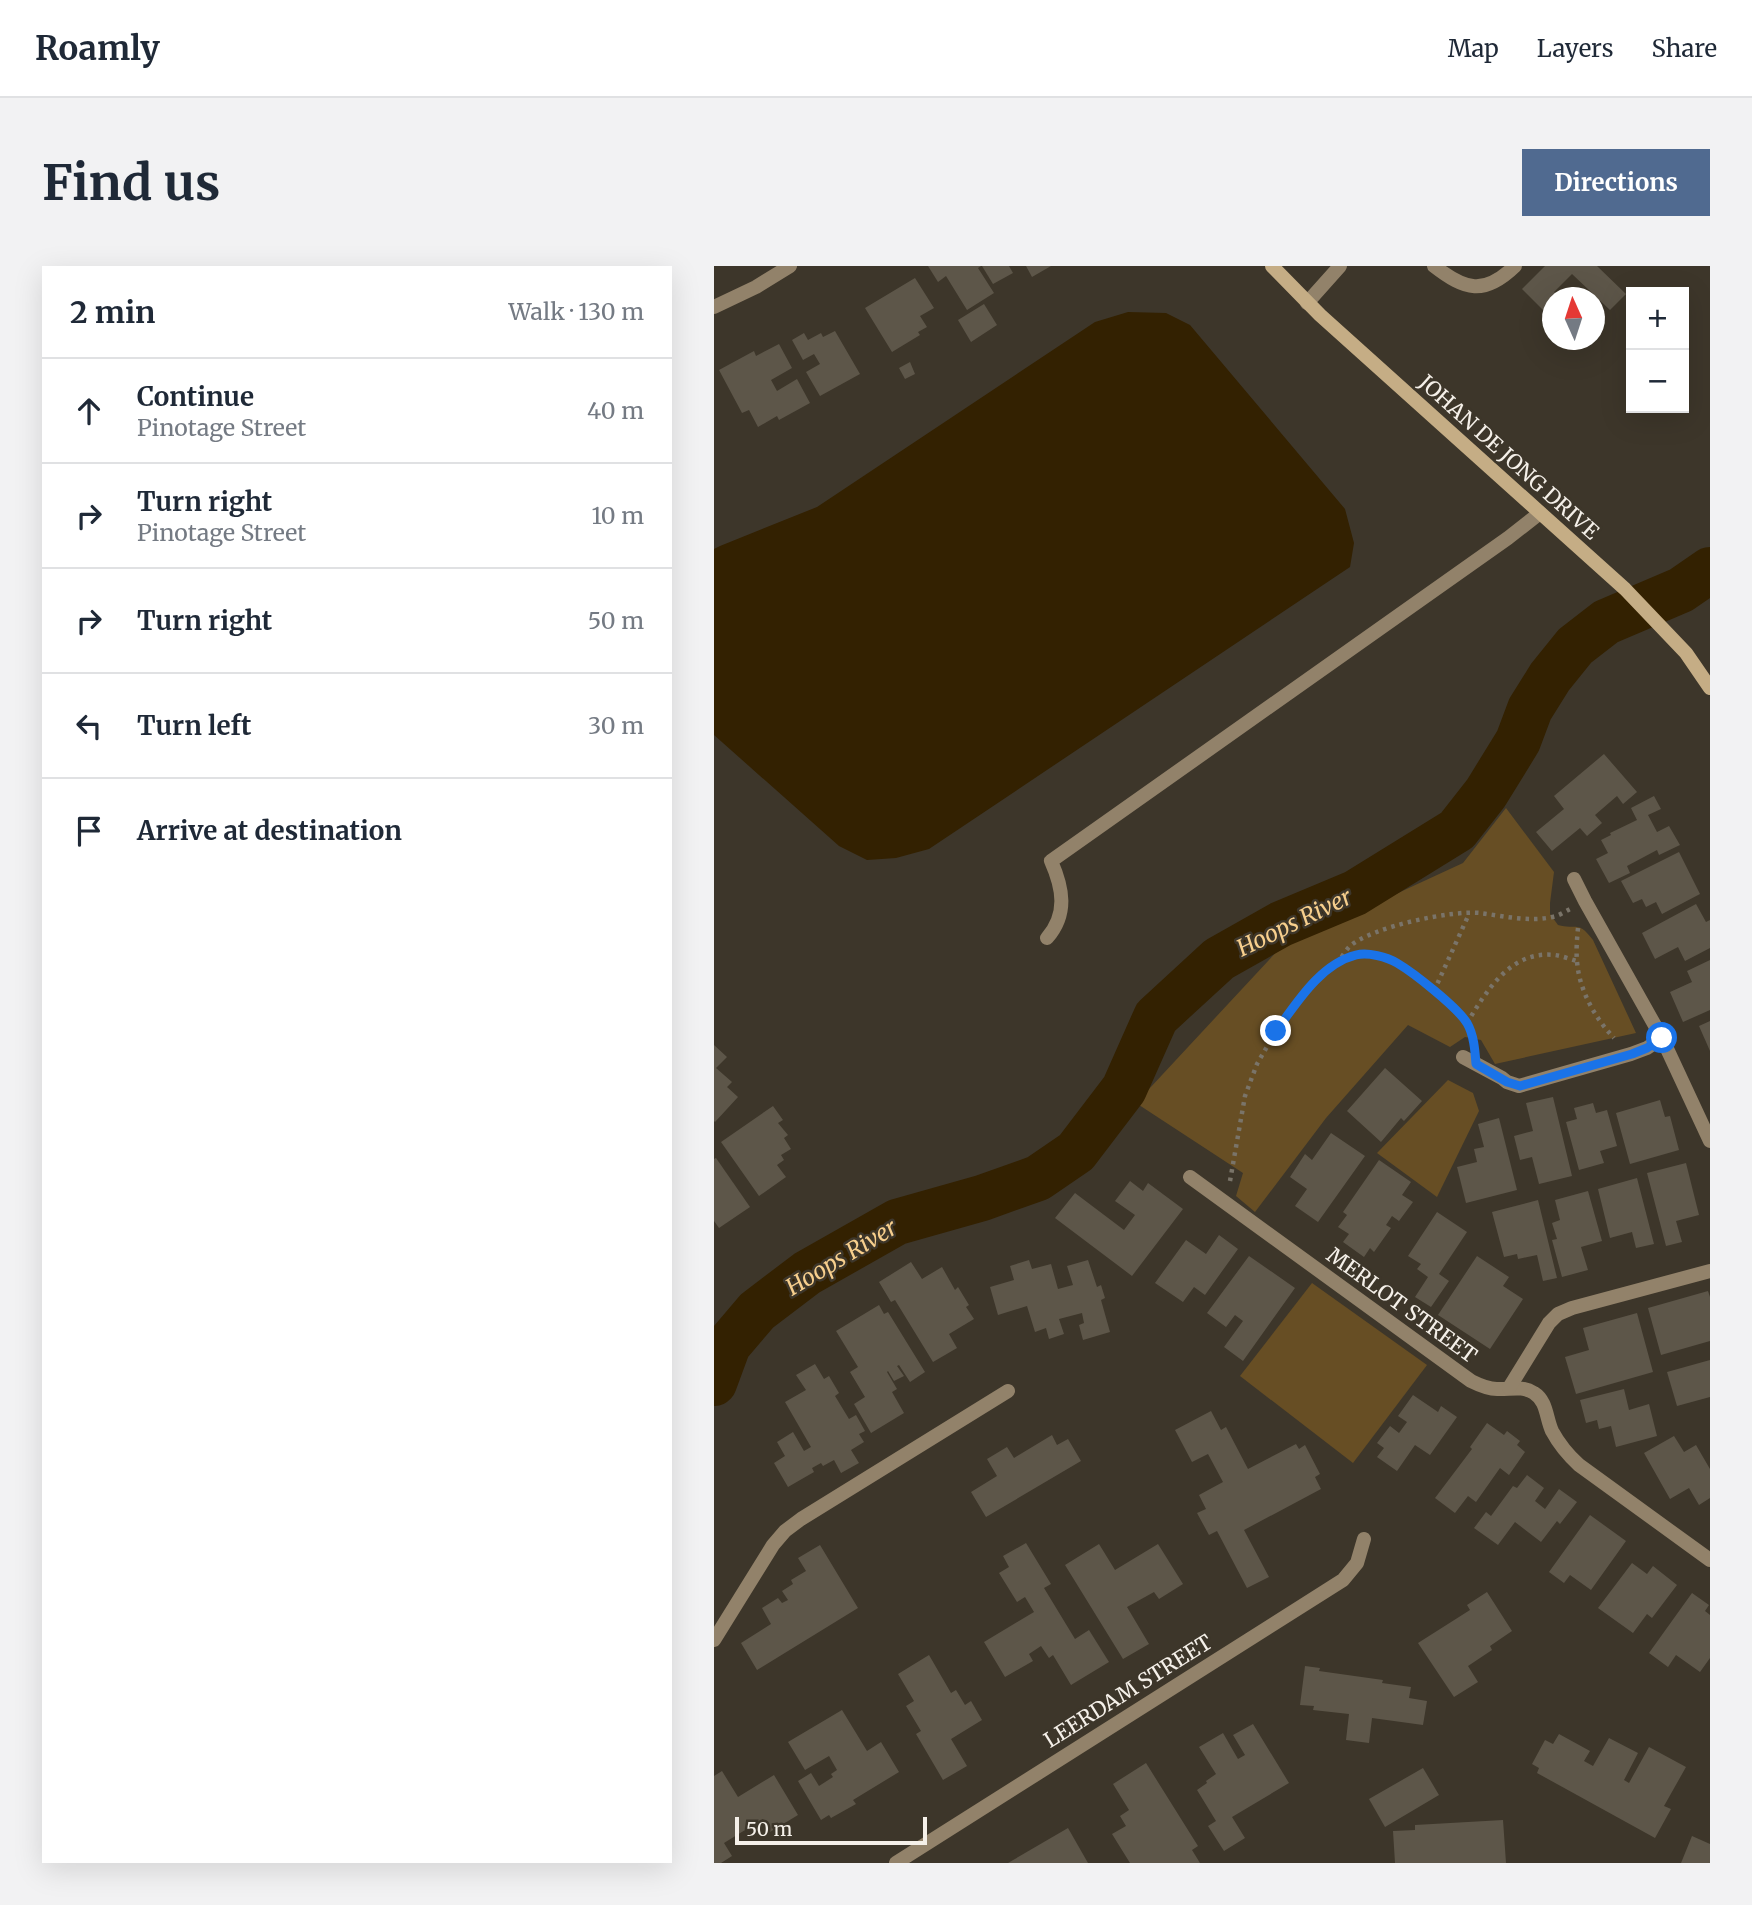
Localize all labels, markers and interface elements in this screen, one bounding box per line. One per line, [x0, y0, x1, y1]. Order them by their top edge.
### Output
text: Roamly [35, 28, 160, 69]
text: Map [1448, 33, 1499, 64]
text: Layers [1537, 33, 1613, 64]
text: Share [1651, 33, 1717, 64]
button: Directions [1522, 149, 1710, 216]
text: Find us [42, 152, 220, 213]
north arrow [1542, 287, 1605, 350]
map controls [1626, 287, 1689, 413]
button: + [1626, 287, 1689, 350]
text: 2 min [70, 293, 155, 331]
text: Walk · 130 m [509, 297, 644, 326]
button: − [1626, 350, 1689, 413]
street label: JOHAN DE JONG DRIVE [1413, 368, 1605, 545]
text: Continue [137, 380, 254, 413]
icon: ahead [70, 392, 108, 430]
text: 40 m [587, 396, 644, 425]
text: Pinotage Street [137, 413, 306, 442]
text: Turn right [137, 485, 272, 518]
icon: right [70, 497, 108, 535]
text: 10 m [591, 501, 644, 530]
text: Pinotage Street [137, 518, 306, 547]
icon: right [70, 602, 108, 640]
text: Turn right [137, 604, 272, 637]
text: 50 m [588, 606, 644, 635]
icon: left [70, 707, 108, 745]
text: Turn left [137, 709, 251, 742]
text: 30 m [588, 711, 644, 740]
icon: arrive [70, 812, 108, 850]
text: Arrive at destination [137, 814, 402, 847]
water label: Hoops River [1231, 881, 1357, 963]
route end [1260, 1015, 1291, 1046]
route start [1646, 1022, 1677, 1053]
water label: Hoops River [779, 1212, 902, 1302]
street label: MERLOT STREET [1322, 1241, 1483, 1369]
street label: LEERDAM STREET [1039, 1628, 1217, 1754]
scale bar [735, 1814, 928, 1846]
text: 50 m [746, 1817, 792, 1841]

